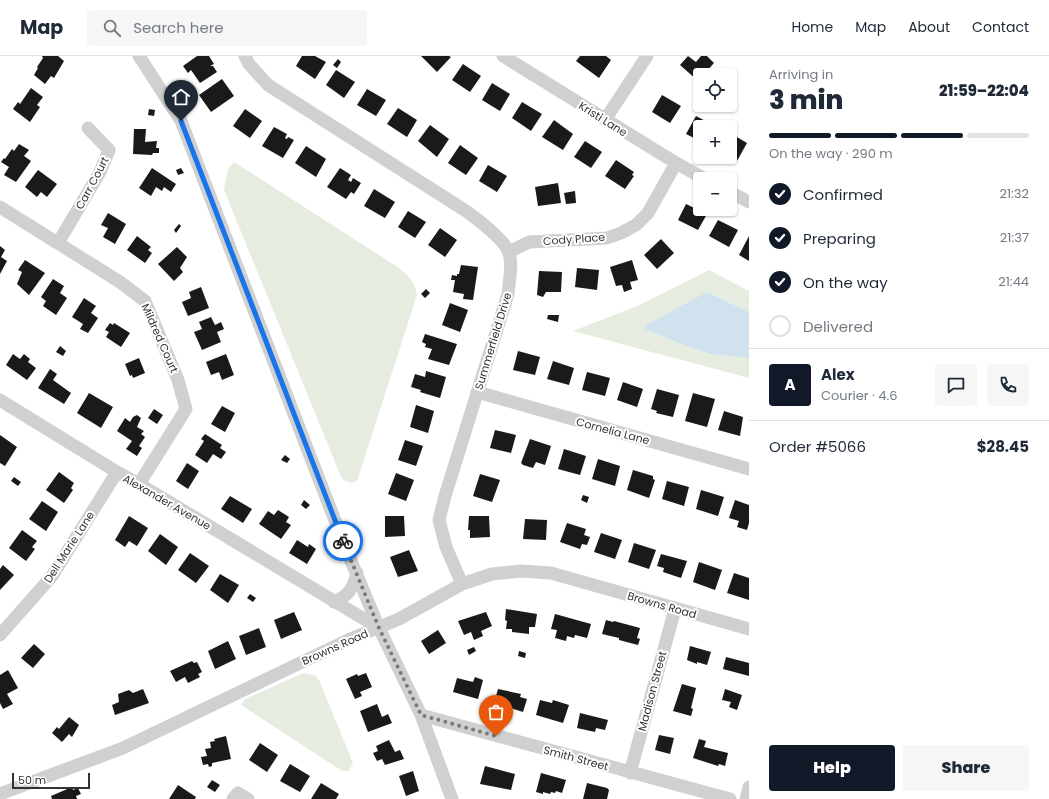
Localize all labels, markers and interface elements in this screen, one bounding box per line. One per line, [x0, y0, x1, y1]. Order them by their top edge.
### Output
search box [87, 10, 367, 46]
text: Map [20, 14, 63, 41]
icon: search [101, 17, 123, 39]
text: Search here [133, 17, 224, 38]
text: Home [791, 17, 833, 37]
text: Map [855, 17, 886, 37]
text: About [908, 17, 950, 37]
text: Contact [972, 17, 1029, 37]
text: Arriving in [769, 65, 833, 84]
map controls [693, 68, 737, 216]
button: locate [693, 68, 737, 112]
pin [164, 80, 198, 121]
text: 21:59–22:04 [939, 80, 1029, 101]
text: 3 min [769, 82, 843, 118]
icon: home [170, 86, 192, 108]
street label: Kristi Lane [576, 98, 631, 140]
button: + [693, 120, 737, 164]
text: On the way · 290 m [769, 144, 893, 163]
street label: Carr Court [71, 154, 113, 212]
button: − [693, 172, 737, 216]
icon: check [769, 183, 791, 205]
text: Confirmed [803, 184, 883, 205]
text: 21:32 [999, 184, 1029, 203]
icon: check [769, 227, 791, 249]
text: Preparing [803, 228, 876, 249]
text: 21:37 [1000, 228, 1029, 247]
street label: Cody Place [542, 229, 606, 249]
icon: check [769, 271, 791, 293]
text: On the way [803, 272, 888, 293]
text: 21:44 [998, 272, 1029, 291]
street label: Summerfield Drive [471, 290, 515, 392]
street label: Mildred Court [138, 301, 182, 375]
text: Delivered [803, 316, 873, 337]
text: Alex [821, 364, 855, 385]
button: chat [935, 364, 977, 406]
button: phone [987, 364, 1029, 406]
text: A [784, 374, 796, 395]
text: Courier · 4.6 [821, 386, 898, 405]
street label: Cornelia Lane [575, 414, 652, 449]
text: Order #5066 [769, 436, 866, 457]
text: $28.45 [977, 436, 1029, 457]
street label: Alexander Avenue [120, 470, 214, 534]
street label: Dell Marie Lane [40, 508, 98, 586]
courier [323, 521, 363, 561]
icon: bike [332, 530, 354, 552]
street label: Browns Road [626, 587, 698, 623]
street label: Browns Road [299, 625, 371, 669]
street label: Madison Street [634, 649, 670, 733]
pin [479, 695, 513, 736]
icon: bag [485, 701, 507, 723]
street label: Smith Street [542, 742, 610, 774]
button: Help [769, 745, 895, 791]
button: Share [903, 745, 1029, 791]
scale bar [12, 771, 90, 790]
text: 50 m [18, 772, 46, 788]

